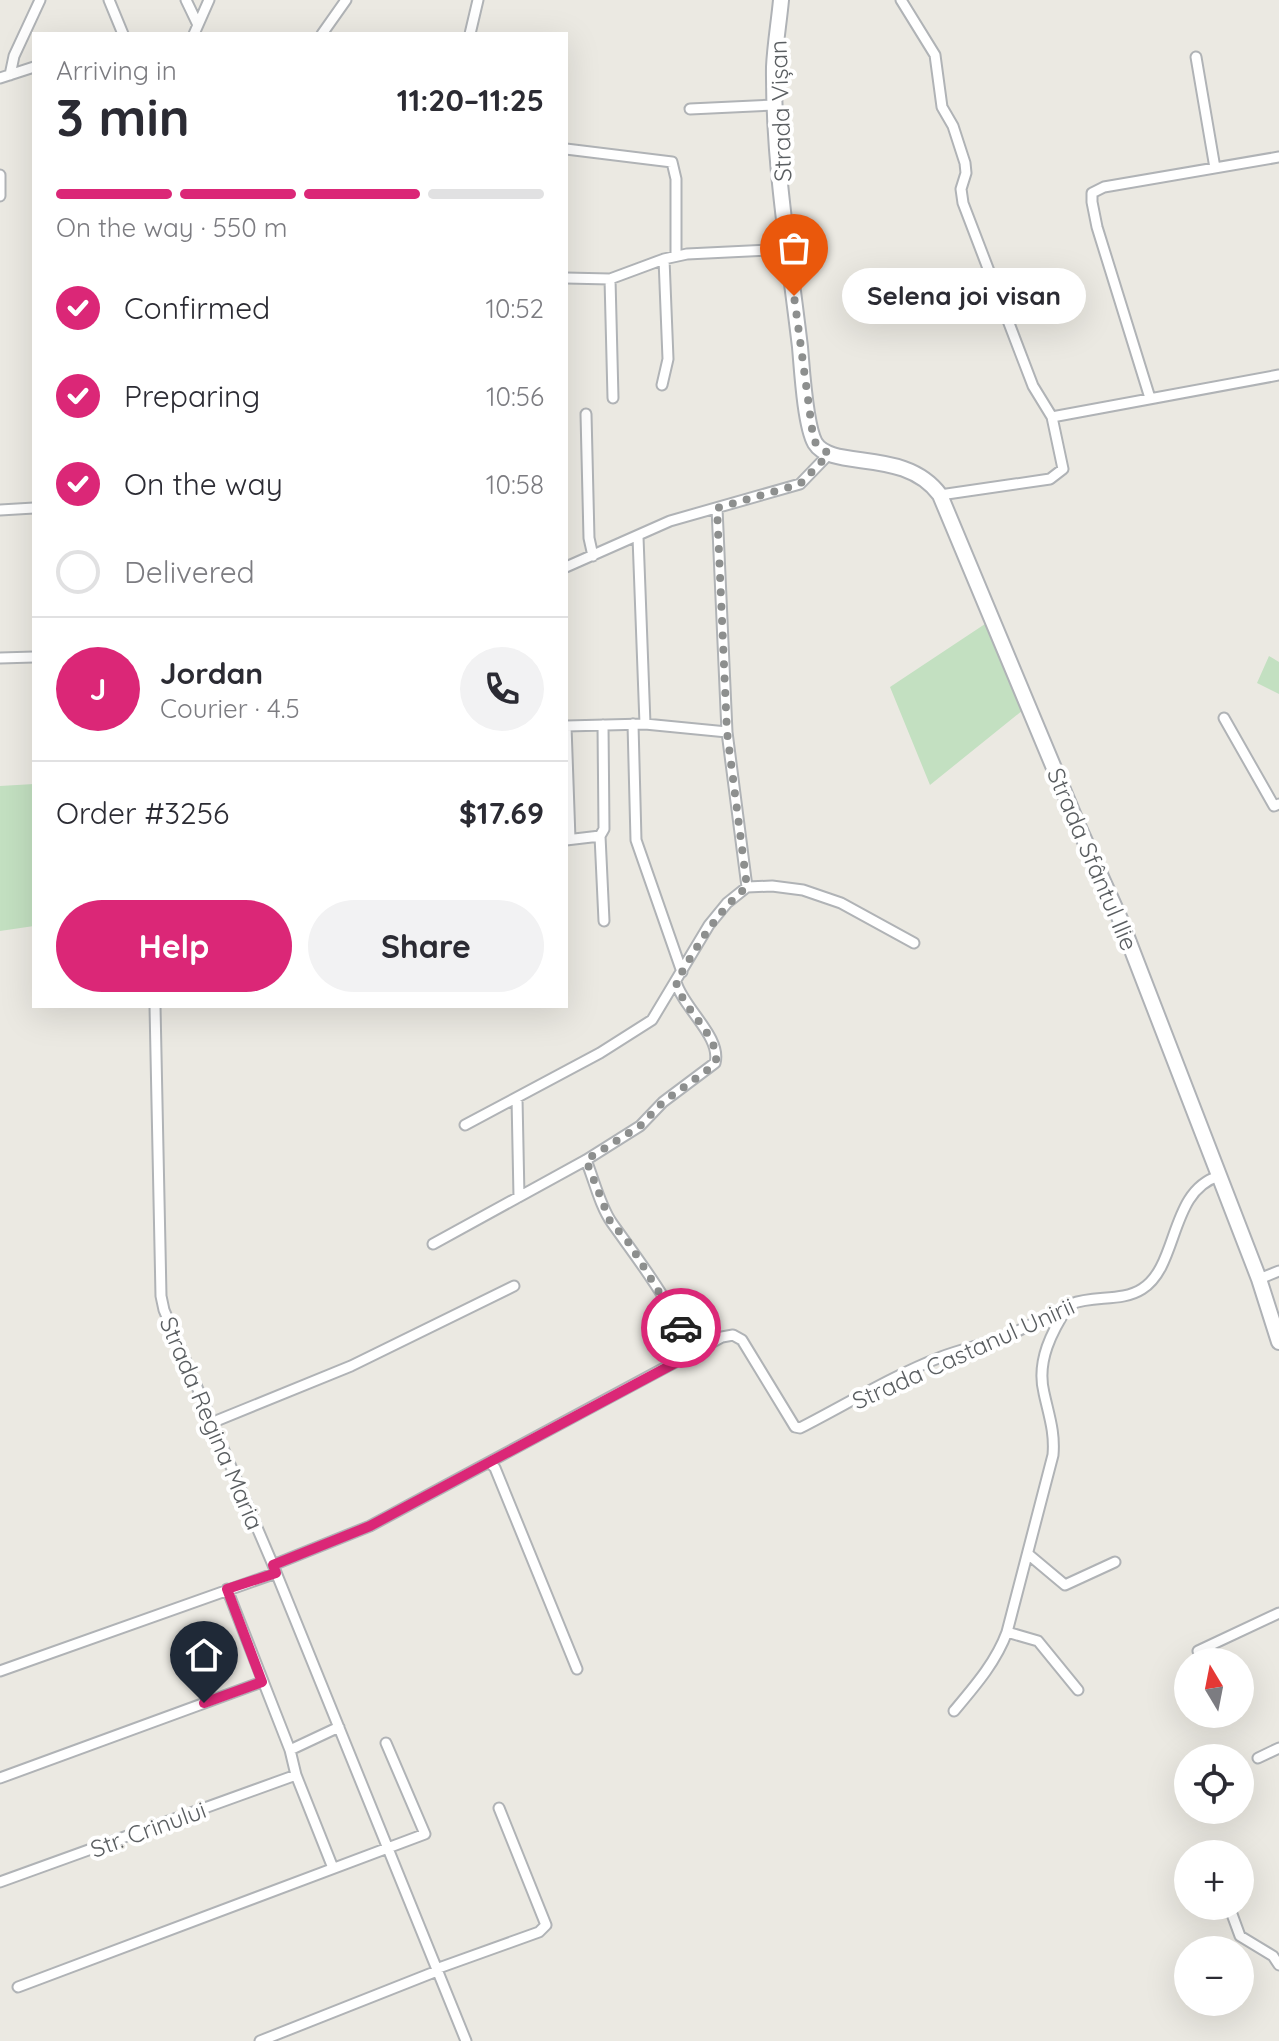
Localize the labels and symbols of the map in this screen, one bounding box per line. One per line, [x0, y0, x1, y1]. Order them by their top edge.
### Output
street label: Strada Vișan [763, 40, 797, 182]
pin [760, 214, 828, 296]
callout: Selena joi visan [842, 268, 1086, 324]
street label: Strada Sfântul Ilie [1041, 763, 1145, 955]
courier [641, 1288, 721, 1368]
street label: Strada Castanul Unirii [847, 1290, 1079, 1416]
street label: Strada Regina Maria [154, 1312, 270, 1534]
pin [170, 1621, 238, 1703]
north arrow [1174, 1648, 1254, 1728]
street label: Str. Crinului [86, 1794, 210, 1864]

